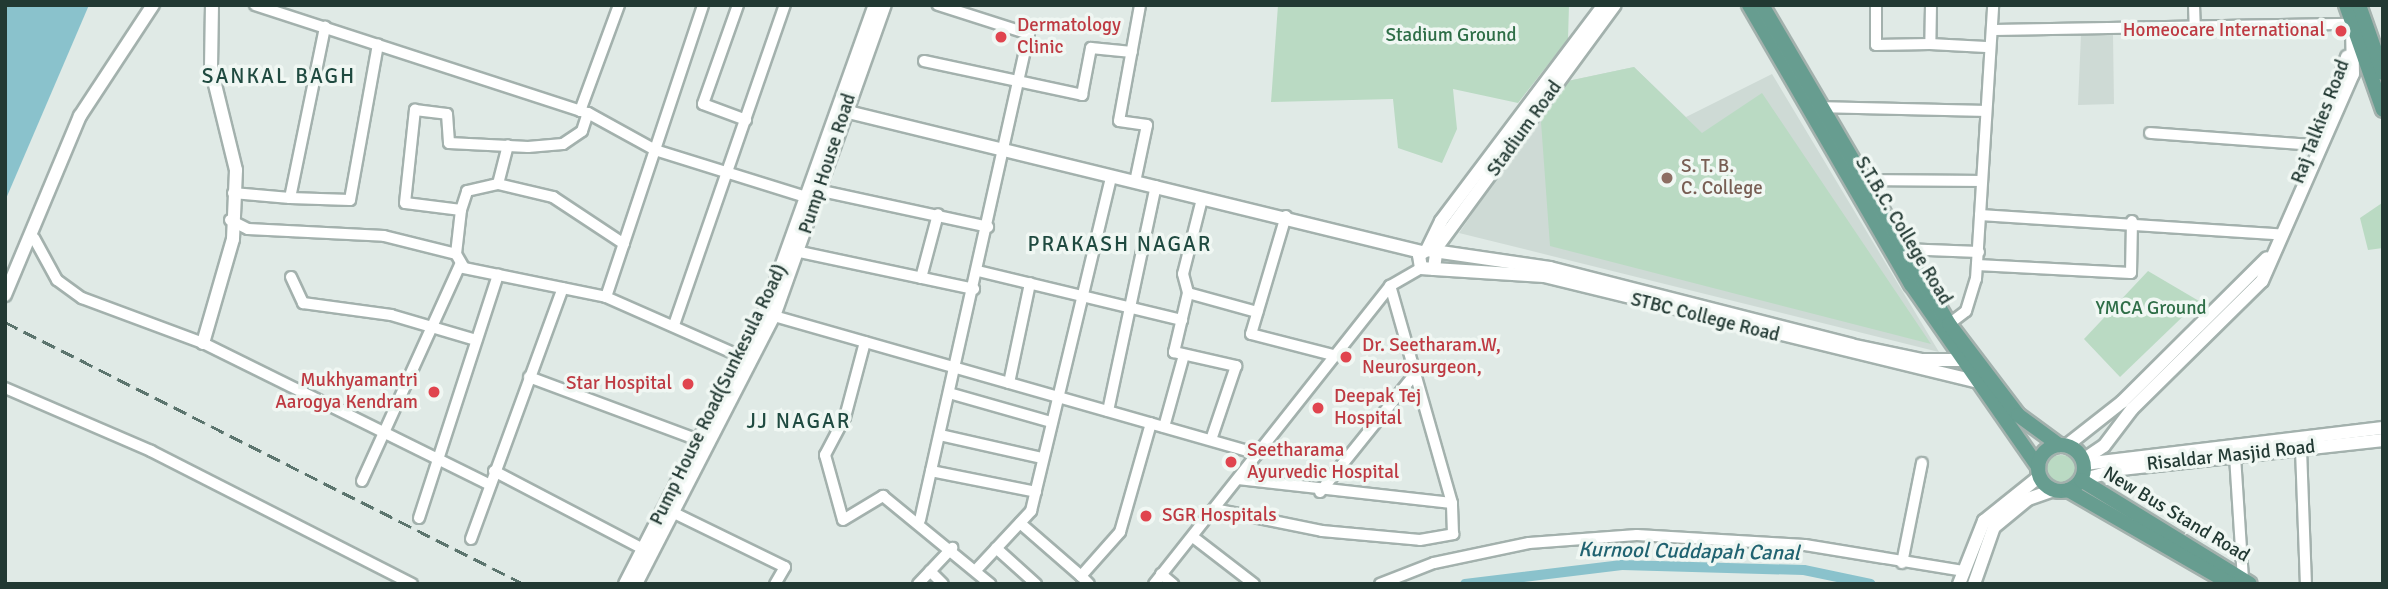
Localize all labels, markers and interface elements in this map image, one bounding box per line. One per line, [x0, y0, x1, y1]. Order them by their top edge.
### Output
place label: Dermatology Clinic [1017, 15, 1121, 59]
place label: Homeocare International [2123, 20, 2325, 42]
marker: Homeocare International [2331, 21, 2351, 41]
park label: Stadium Ground [1385, 25, 1517, 47]
marker: Dermatology Clinic [991, 27, 1011, 47]
street label: Raj Talkies Road [2287, 57, 2355, 187]
district label: SANKAL BAGH [203, 63, 355, 89]
street label: Stadium Road [1483, 77, 1567, 181]
street label: Pump House Road [795, 91, 861, 237]
street label: S.T.B.C. College Road [1850, 153, 1956, 309]
place label: S. T. B. C. College [1681, 156, 1763, 200]
marker: S. T. B. C. College [1659, 170, 1675, 186]
district label: PRAKASH NAGAR [1029, 231, 1211, 257]
street label: Pump House Road(Sunkesula Road) [646, 261, 792, 529]
street label: STBC College Road [1628, 289, 1782, 347]
park label: YMCA Ground [2095, 298, 2207, 320]
place label: Dr. Seetharam.W, Neurosurgeon, [1362, 335, 1501, 379]
marker: Dr. Seetharam.W, Neurosurgeon, [1336, 347, 1356, 367]
place label: Mukhyamantri Aarogya Kendram [275, 370, 418, 414]
place label: Star Hospital [566, 373, 672, 395]
marker: Star Hospital [678, 374, 698, 394]
marker: Mukhyamantri Aarogya Kendram [424, 382, 444, 402]
place label: Deepak Tej Hospital [1334, 386, 1421, 430]
marker: Deepak Tej Hospital [1308, 398, 1328, 418]
district label: JJ NAGAR [748, 408, 850, 434]
street label: Risaldar Masjid Road [2146, 436, 2316, 476]
place label: Seetharama Ayurvedic Hospital [1247, 440, 1399, 484]
marker: Seetharama Ayurvedic Hospital [1221, 452, 1241, 472]
street label: New Bus Stand Road [2099, 462, 2253, 568]
place label: SGR Hospitals [1162, 505, 1277, 527]
marker: SGR Hospitals [1136, 506, 1156, 526]
water label: Kurnool Cuddapah Canal [1578, 536, 1800, 566]

